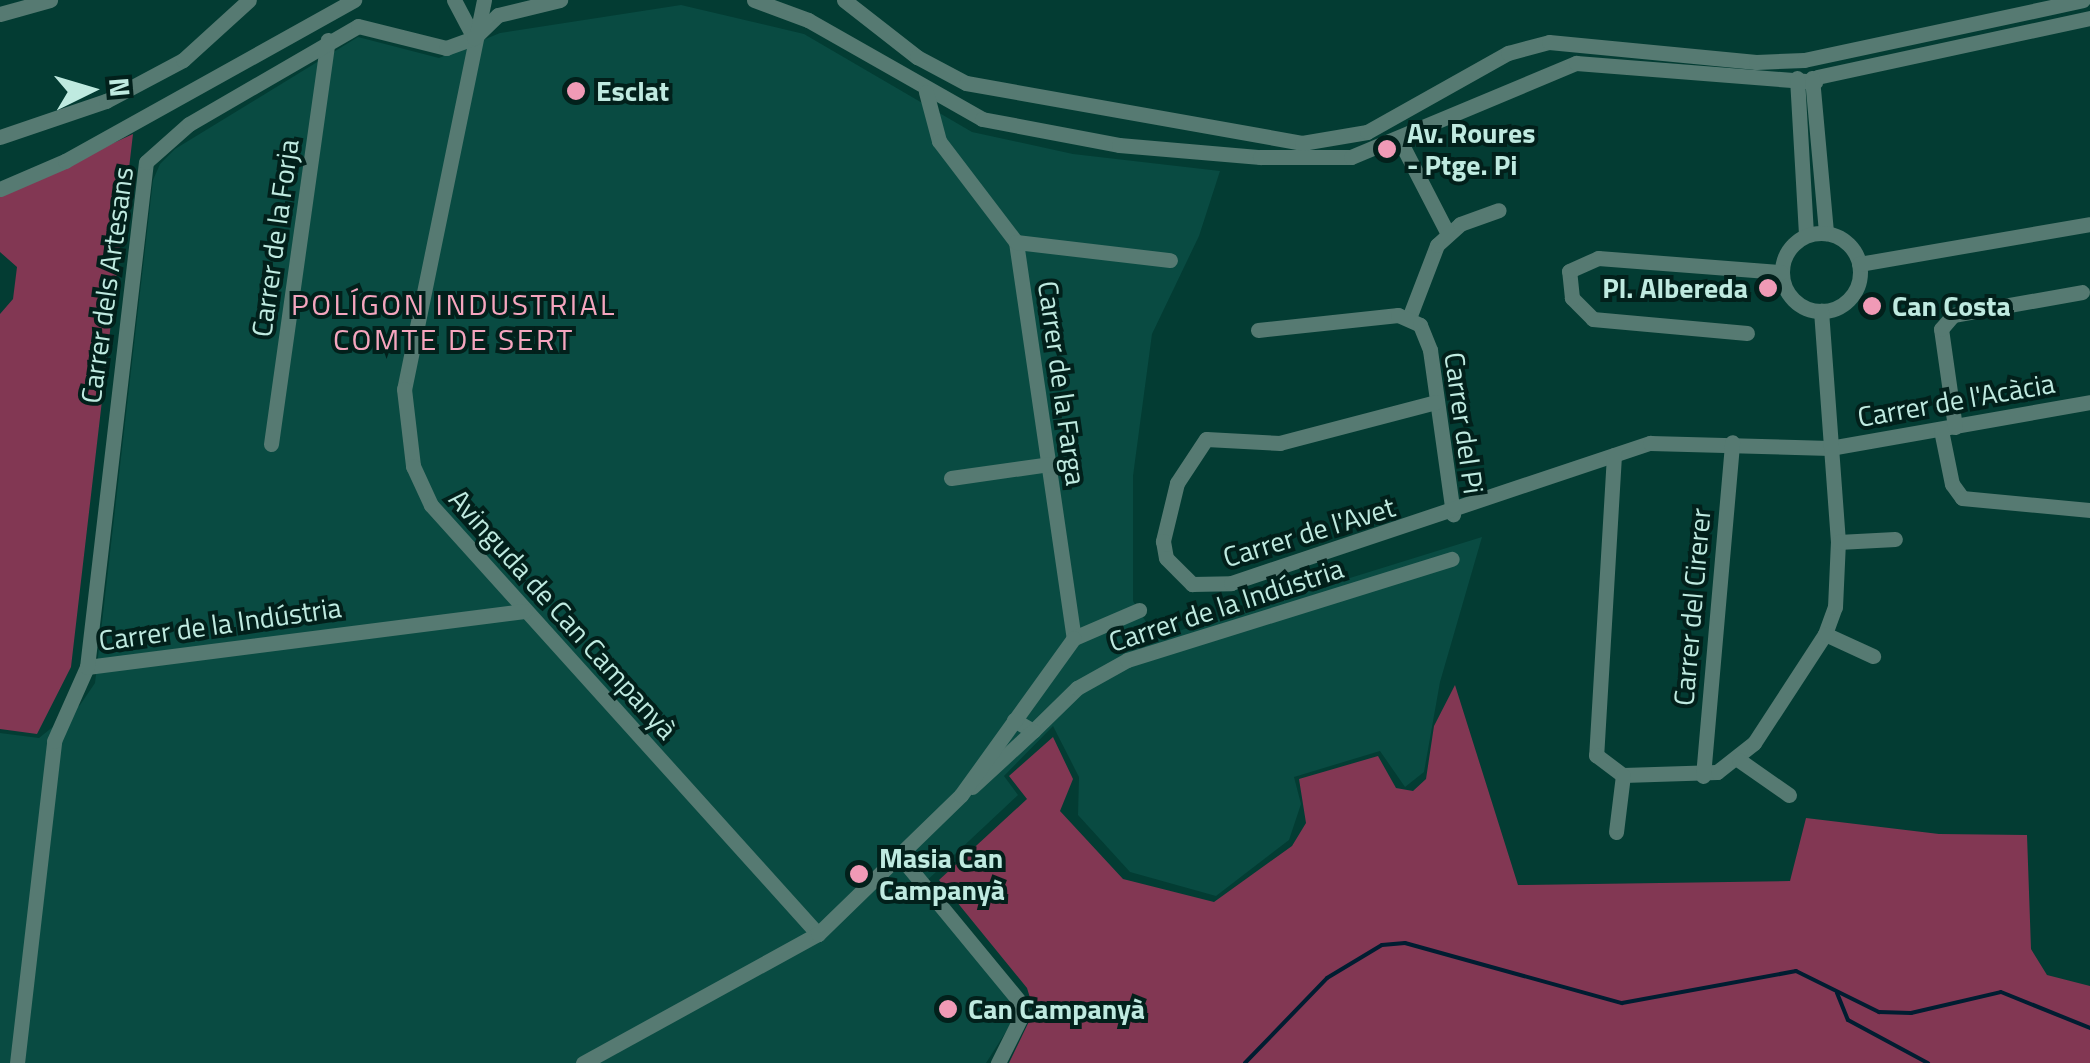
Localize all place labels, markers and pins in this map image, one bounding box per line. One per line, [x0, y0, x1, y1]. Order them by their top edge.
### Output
place label: Esclat [596, 74, 669, 108]
marker: Esclat [565, 80, 587, 102]
place label: Av. Roures - Ptge. Pi [1407, 116, 1536, 182]
marker: Av. Roures - Ptge. Pi [1376, 138, 1398, 160]
place label: Pl. Albereda [1602, 271, 1748, 305]
marker: Pl. Albereda [1757, 277, 1779, 299]
place label: Can Costa [1892, 289, 2011, 323]
marker: Can Costa [1861, 295, 1883, 317]
place label: Masia Can Campanyà [879, 841, 1005, 907]
marker: Masia Can Campanyà [848, 863, 870, 885]
place label: Can Campanyà [968, 992, 1145, 1026]
marker: Can Campanyà [937, 998, 959, 1020]

